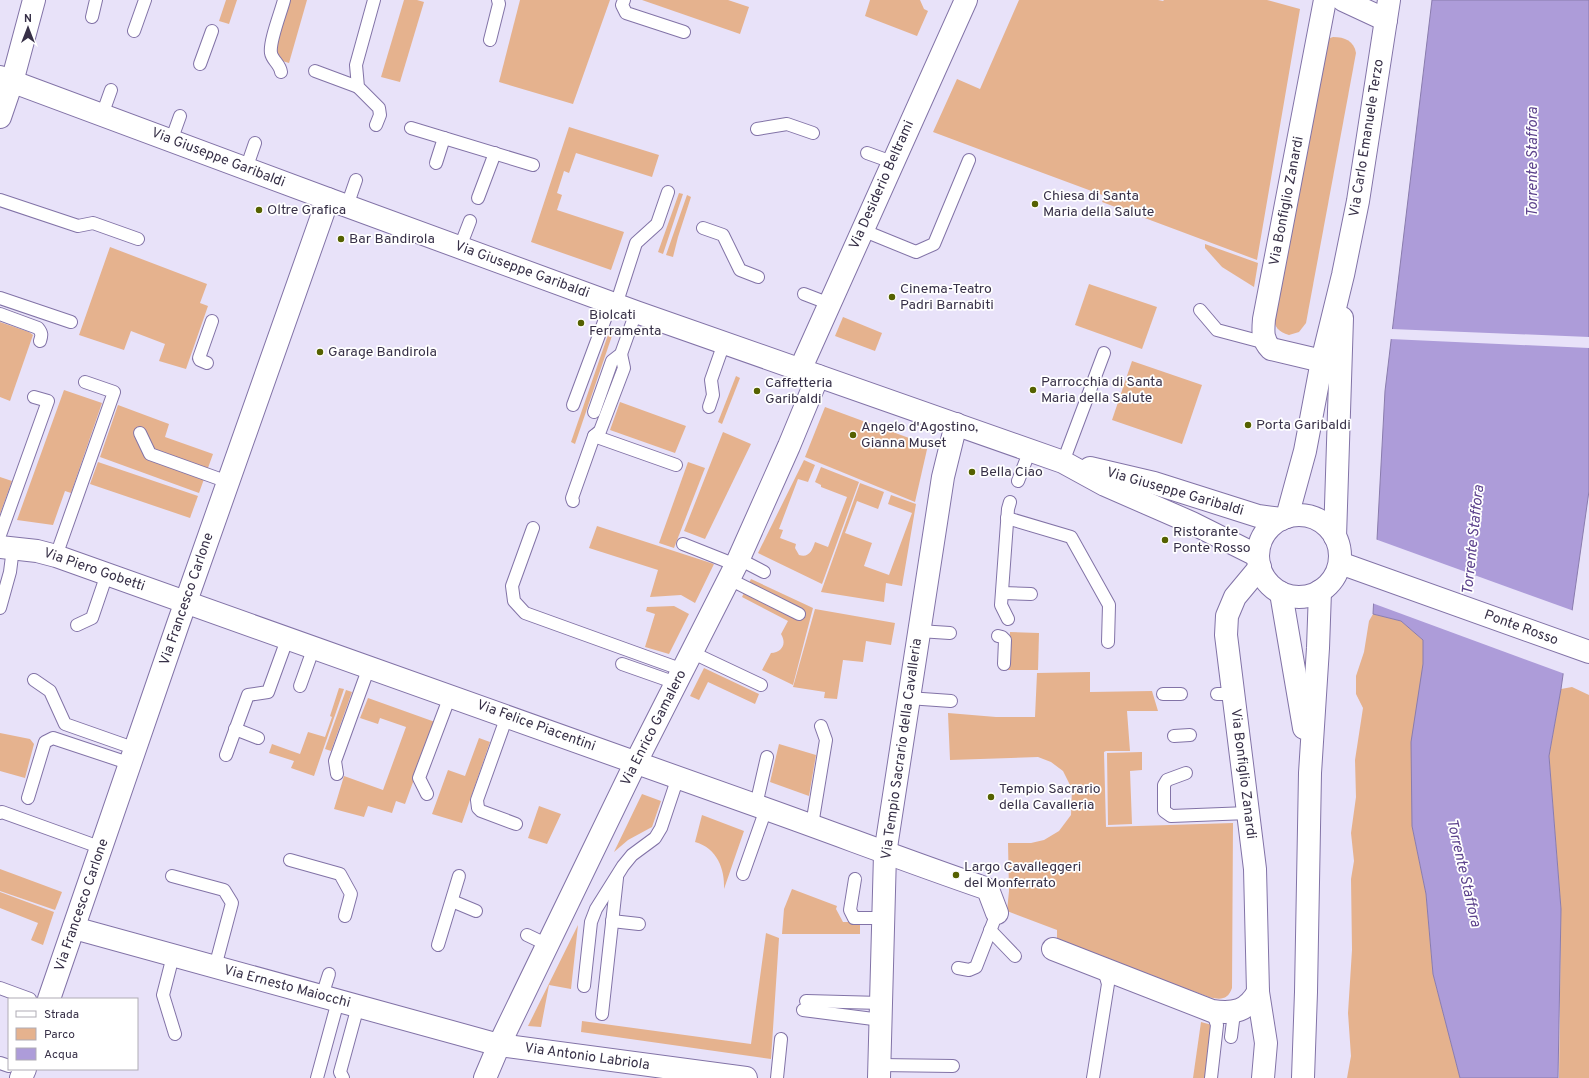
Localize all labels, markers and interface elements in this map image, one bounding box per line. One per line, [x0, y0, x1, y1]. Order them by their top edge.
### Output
north arrow [8, 8, 48, 48]
text: N [24, 12, 32, 26]
street label: Via Carlo Emanuele Terzo [1346, 58, 1388, 218]
water label: Torrente Staffora [1524, 107, 1543, 217]
street label: Via Desiderio Beltrami [846, 118, 918, 252]
street label: Via Giuseppe Garibaldi [149, 125, 287, 191]
street label: Via Bonfiglio Zanardi [1266, 135, 1308, 267]
place label: Chiesa di Santa Maria della Salute [1043, 188, 1154, 221]
marker: Chiesa di Santa Maria della Salute [1030, 199, 1040, 209]
place label: Oltre Grafica [267, 202, 346, 219]
marker: Oltre Grafica [254, 205, 264, 215]
place label: Bar Bandirola [349, 231, 435, 248]
marker: Bar Bandirola [336, 234, 346, 244]
street label: Via Giuseppe Garibaldi [452, 238, 592, 302]
place label: Cinema-Teatro Padri Barnabiti [900, 281, 994, 314]
marker: Cinema-Teatro Padri Barnabiti [887, 292, 897, 302]
place label: Biolcati Ferramenta [589, 307, 661, 340]
marker: Biolcati Ferramenta [576, 318, 586, 328]
place label: Garage Bandirola [328, 344, 437, 361]
marker: Garage Bandirola [315, 347, 325, 357]
place label: Parrocchia di Santa Maria della Salute [1041, 374, 1163, 407]
place label: Caffetteria Garibaldi [765, 375, 832, 408]
marker: Parrocchia di Santa Maria della Salute [1028, 385, 1038, 395]
marker: Caffetteria Garibaldi [752, 386, 762, 396]
place label: Porta Garibaldi [1256, 417, 1351, 434]
place label: Angelo d'Agostino, Gianna Muset [861, 419, 978, 452]
marker: Porta Garibaldi [1243, 420, 1253, 430]
marker: Angelo d'Agostino, Gianna Muset [848, 430, 858, 440]
place label: Bella Ciao [980, 464, 1043, 481]
street label: Via Giuseppe Garibaldi [1104, 464, 1246, 520]
marker: Bella Ciao [967, 467, 977, 477]
water label: Torrente Staffora [1459, 484, 1489, 596]
place label: Ristorante Ponte Rosso [1173, 524, 1251, 557]
street label: Via Francesco Carlone [156, 530, 218, 668]
marker: Ristorante Ponte Rosso [1160, 535, 1170, 545]
street label: Via Piero Gobetti [41, 545, 147, 595]
street label: Ponte Rosso [1482, 607, 1561, 649]
street label: Via Tempio Sacrario della Cavalleria [878, 637, 926, 861]
street label: Via Enrico Gamalero [617, 667, 691, 789]
street label: Via Felice Piacentini [474, 697, 598, 755]
street label: Via Bonfiglio Zanardi [1227, 708, 1259, 840]
place label: Tempio Sacrario della Cavalleria [999, 781, 1101, 814]
marker: Tempio Sacrario della Cavalleria [986, 792, 996, 802]
water label: Torrente Staffora [1441, 817, 1485, 929]
street label: Via Francesco Carlone [51, 836, 113, 974]
place label: Largo Cavalleggeri del Monferrato [964, 859, 1081, 892]
marker: Largo Cavalleggeri del Monferrato [951, 870, 961, 880]
street label: Via Ernesto Maiocchi [222, 962, 352, 1012]
legend [8, 998, 138, 1070]
text: Strada [44, 1007, 79, 1023]
text: Parco [44, 1027, 75, 1043]
street label: Via Antonio Labriola [523, 1040, 651, 1074]
text: Acqua [44, 1047, 78, 1063]

